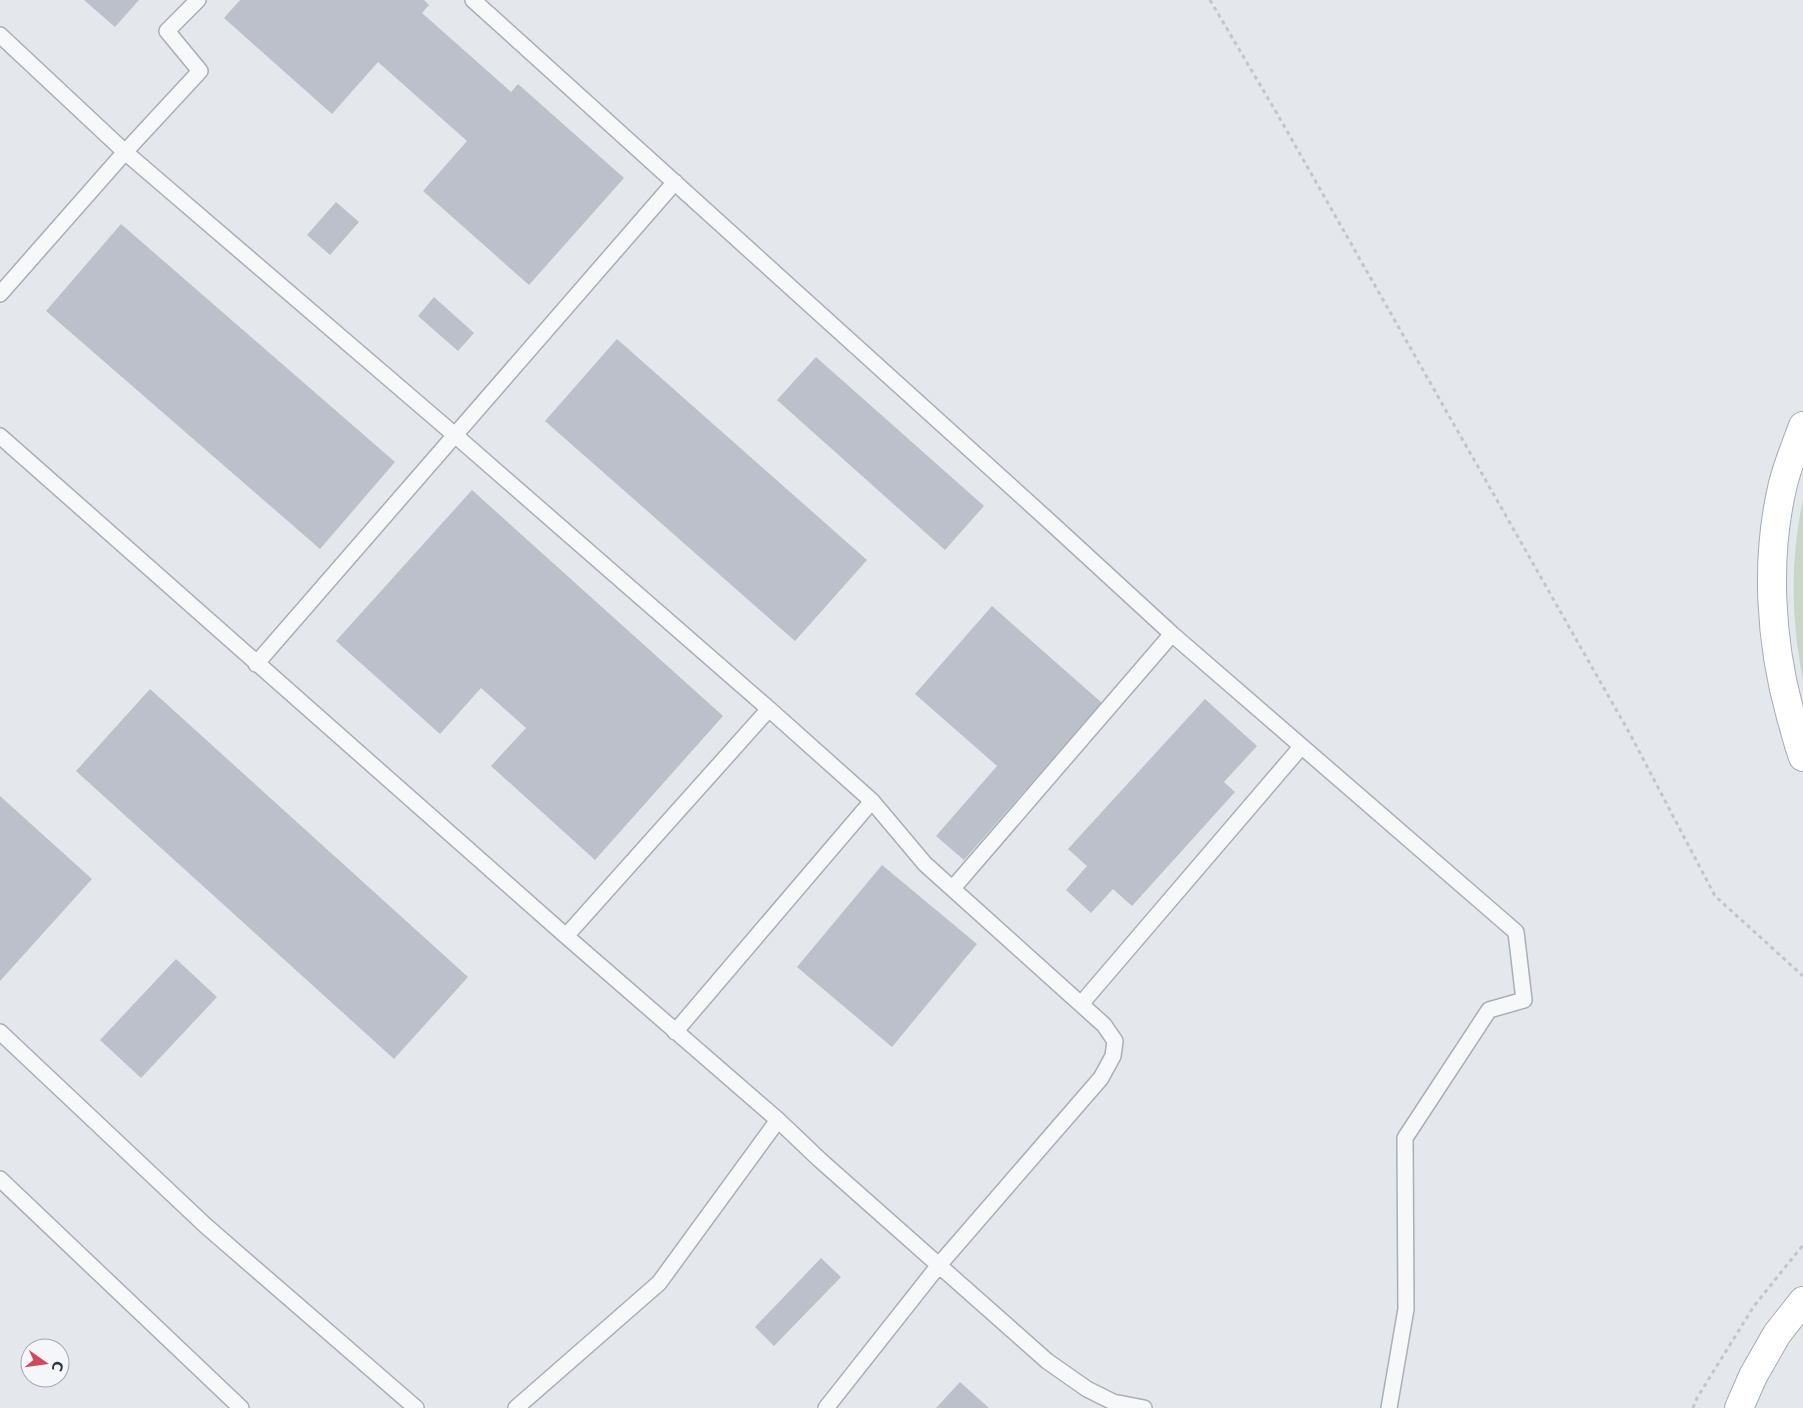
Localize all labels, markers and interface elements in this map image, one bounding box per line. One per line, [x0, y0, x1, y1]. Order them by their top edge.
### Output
north arrow [20, 1338, 70, 1388]
text: С [49, 1359, 67, 1373]

